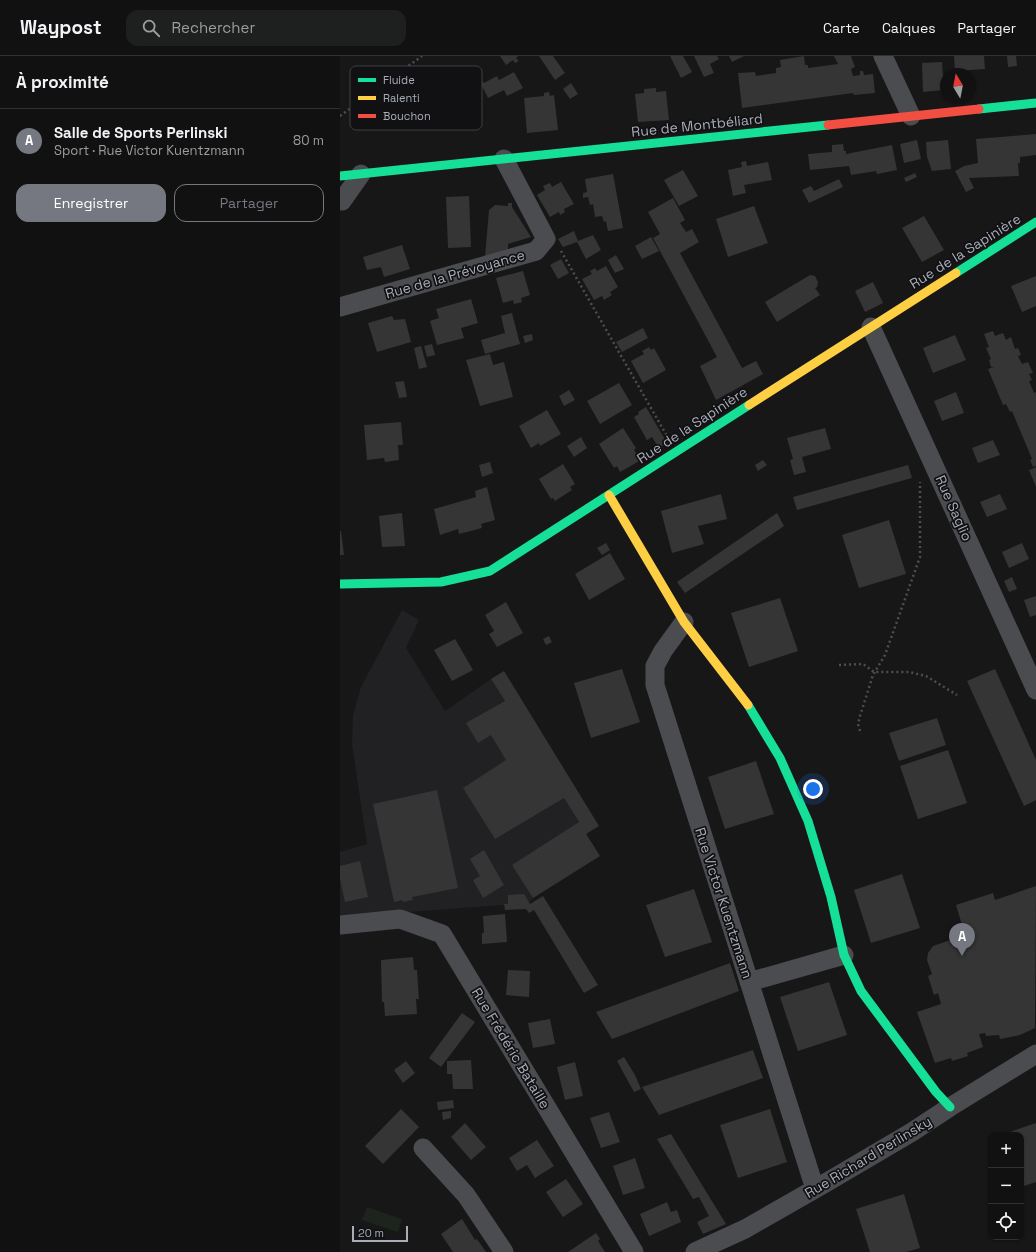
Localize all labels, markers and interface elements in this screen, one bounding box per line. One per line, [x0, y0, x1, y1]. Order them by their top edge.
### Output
search box [126, 10, 406, 46]
text: Waypost [20, 15, 102, 40]
icon: search [140, 17, 162, 39]
text: Rechercher [172, 18, 255, 37]
text: Carte [823, 19, 860, 37]
text: Calques [882, 19, 936, 37]
text: Partager [958, 19, 1016, 37]
legend [350, 66, 482, 130]
north arrow [940, 68, 976, 104]
text: À proximité [16, 71, 109, 93]
text: Fluide [383, 73, 415, 87]
text: Ralenti [383, 91, 420, 105]
text: Bouchon [383, 109, 431, 123]
street label: Rue de Montbéliard [630, 109, 764, 141]
text: Salle de Sports Perlinski [54, 123, 228, 142]
text: A [25, 132, 33, 149]
text: 80 m [293, 132, 324, 149]
text: Sport · Rue Victor Kuentzmann [54, 142, 245, 159]
button: Enregistrer [16, 184, 166, 222]
button: Partager [174, 184, 324, 222]
street label: Rue de la Sapinière [906, 209, 1024, 293]
street label: Rue de la Prévoyance [383, 245, 527, 303]
street label: Rue de la Sapinière [633, 383, 751, 467]
street label: Rue Saglio [931, 472, 977, 544]
your location [803, 779, 823, 799]
street label: Rue Victor Kuentzmann [691, 825, 757, 981]
pin: A [949, 923, 975, 956]
street label: Rue Frédéric Bataille [468, 984, 554, 1112]
street label: Rue Richard Perlinsky [801, 1112, 935, 1202]
map controls [988, 1132, 1024, 1240]
button: + [988, 1132, 1024, 1168]
button: − [988, 1168, 1024, 1204]
button: locate [988, 1204, 1024, 1240]
scale bar [352, 1224, 408, 1243]
text: 20 m [358, 1226, 384, 1240]

